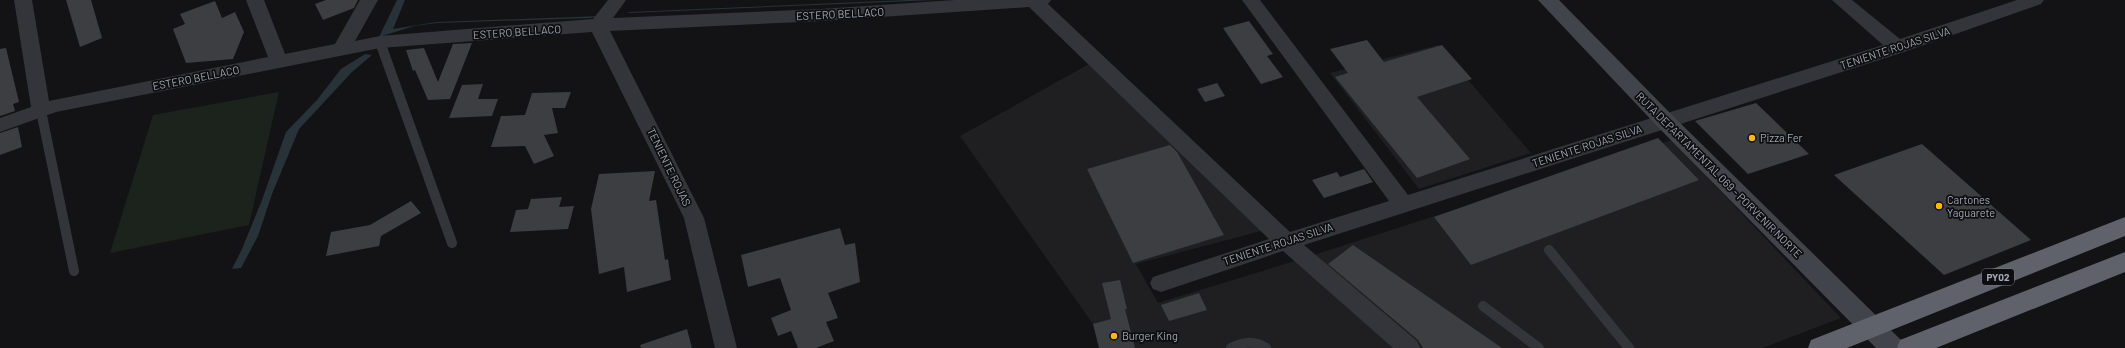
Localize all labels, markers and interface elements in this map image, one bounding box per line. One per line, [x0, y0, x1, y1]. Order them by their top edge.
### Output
street label: ESTERO BELLACO [796, 5, 884, 22]
street label: ESTERO BELLACO [473, 22, 562, 41]
street label: TENIENTE ROJAS SILVA [1838, 24, 1952, 71]
street label: ESTERO BELLACO [151, 63, 241, 92]
street label: RUTA DEPARTAMENTAL 069 - PORVENIR NORTE [1634, 89, 1805, 260]
street label: TENIENTE ROJAS SILVA [1530, 122, 1644, 169]
street label: TENIENTE ROJAS [645, 126, 694, 208]
place label: Pizza Fer [1760, 131, 1803, 144]
marker: Pizza Fer [1747, 133, 1757, 143]
place label: Cartones Yaguarete [1947, 193, 1995, 219]
marker: Cartones Yaguarete [1934, 201, 1944, 211]
street label: TENIENTE ROJAS SILVA [1221, 220, 1335, 267]
road number: PY02 [1982, 269, 2014, 285]
place label: Burger King [1122, 329, 1178, 342]
marker: Burger King [1109, 331, 1119, 341]

